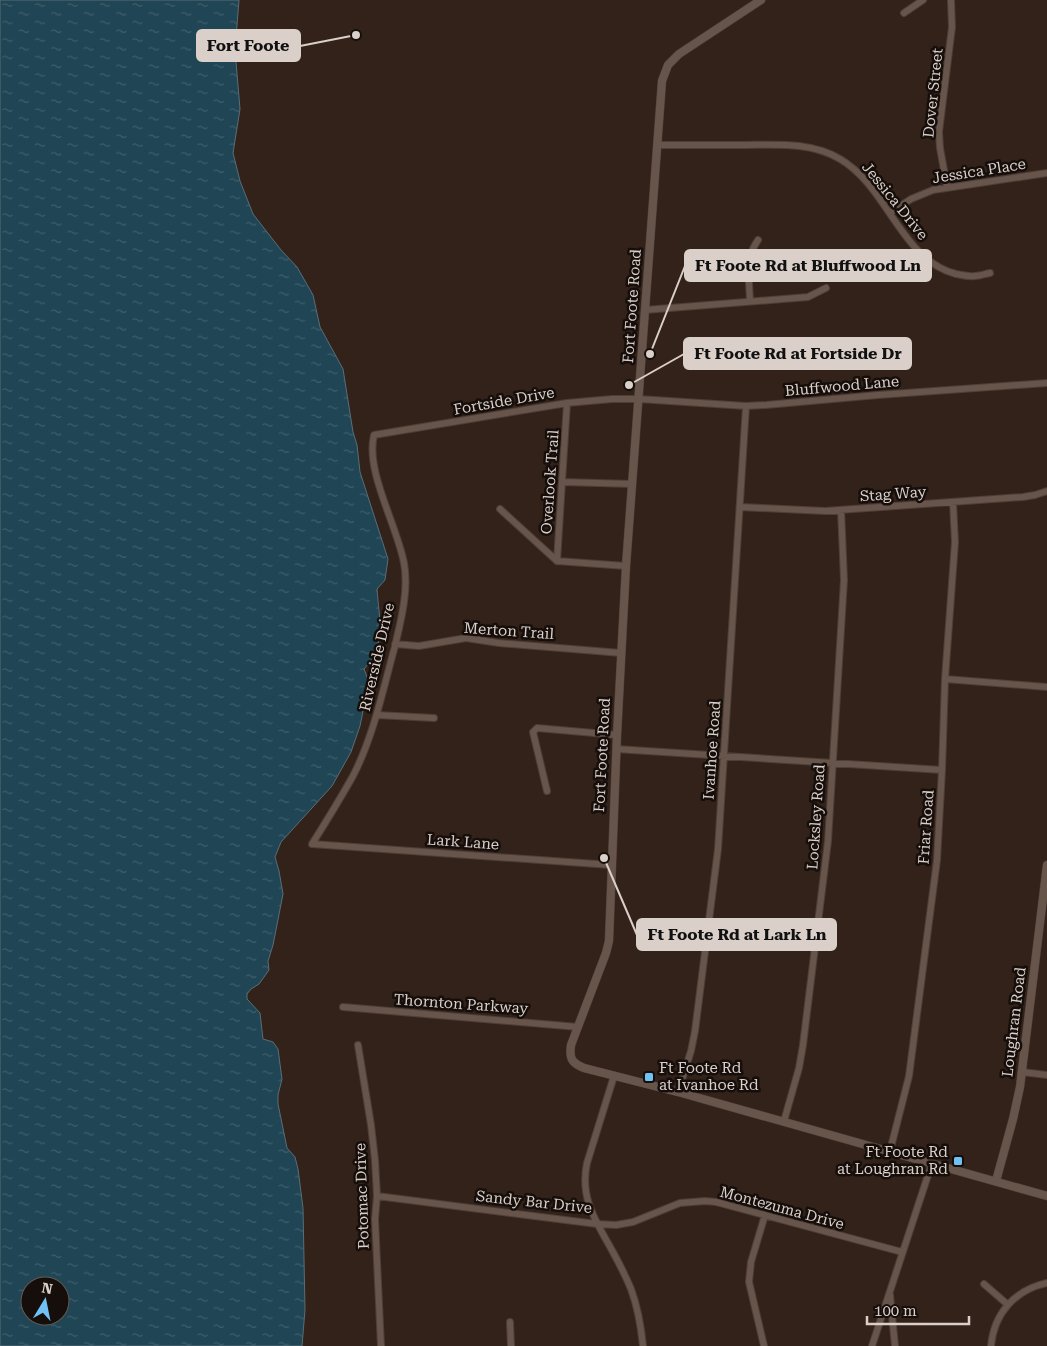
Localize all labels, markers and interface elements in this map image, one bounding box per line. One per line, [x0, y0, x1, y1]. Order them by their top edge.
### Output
callout: Fort Foote [197, 30, 300, 61]
text: Fort Foote [207, 36, 289, 55]
street label: Dover Street [919, 47, 947, 139]
street label: Jessica Place [931, 155, 1027, 187]
street label: Jessica Drive [858, 158, 932, 244]
street label: Fort Foote Road [619, 248, 645, 364]
callout: Ft Foote Rd at Bluffwood Ln [685, 250, 931, 281]
text: Ft Foote Rd at Bluffwood Ln [695, 256, 921, 275]
callout: Ft Foote Rd at Fortside Dr [684, 338, 911, 369]
text: Ft Foote Rd at Fortside Dr [694, 344, 902, 363]
street label: Bluffwood Lane [784, 372, 900, 400]
street label: Fortside Drive [452, 383, 556, 419]
street label: Overlook Trail [537, 429, 563, 535]
street label: Stag Way [859, 483, 927, 505]
street label: Riverside Drive [356, 601, 398, 713]
street label: Merton Trail [463, 619, 555, 643]
street label: Fort Foote Road [590, 697, 614, 813]
street label: Ivanhoe Road [700, 699, 724, 800]
street label: Locksley Road [803, 763, 829, 870]
street label: Friar Road [914, 789, 938, 865]
street label: Lark Lane [426, 830, 500, 854]
callout: Ft Foote Rd at Lark Ln [637, 919, 836, 950]
text: Ft Foote Rd at Lark Ln [647, 925, 827, 944]
street label: Loughran Road [998, 966, 1030, 1078]
street label: Thornton Parkway [393, 990, 529, 1018]
place label: Ft Foote Rd at Ivanhoe Rd [659, 1059, 759, 1094]
marker: Ft Foote Rd at Ivanhoe Rd [643, 1071, 655, 1083]
street label: Potomac Drive [351, 1143, 373, 1249]
place label: Ft Foote Rd at Loughran Rd [837, 1143, 948, 1178]
marker: Ft Foote Rd at Loughran Rd [952, 1155, 964, 1167]
street label: Montezuma Drive [718, 1183, 846, 1233]
street label: Sandy Bar Drive [475, 1187, 593, 1217]
north arrow [20, 1276, 70, 1326]
text: N [41, 1279, 54, 1297]
scale bar [867, 1294, 970, 1326]
text: 100 m [874, 1302, 917, 1320]

